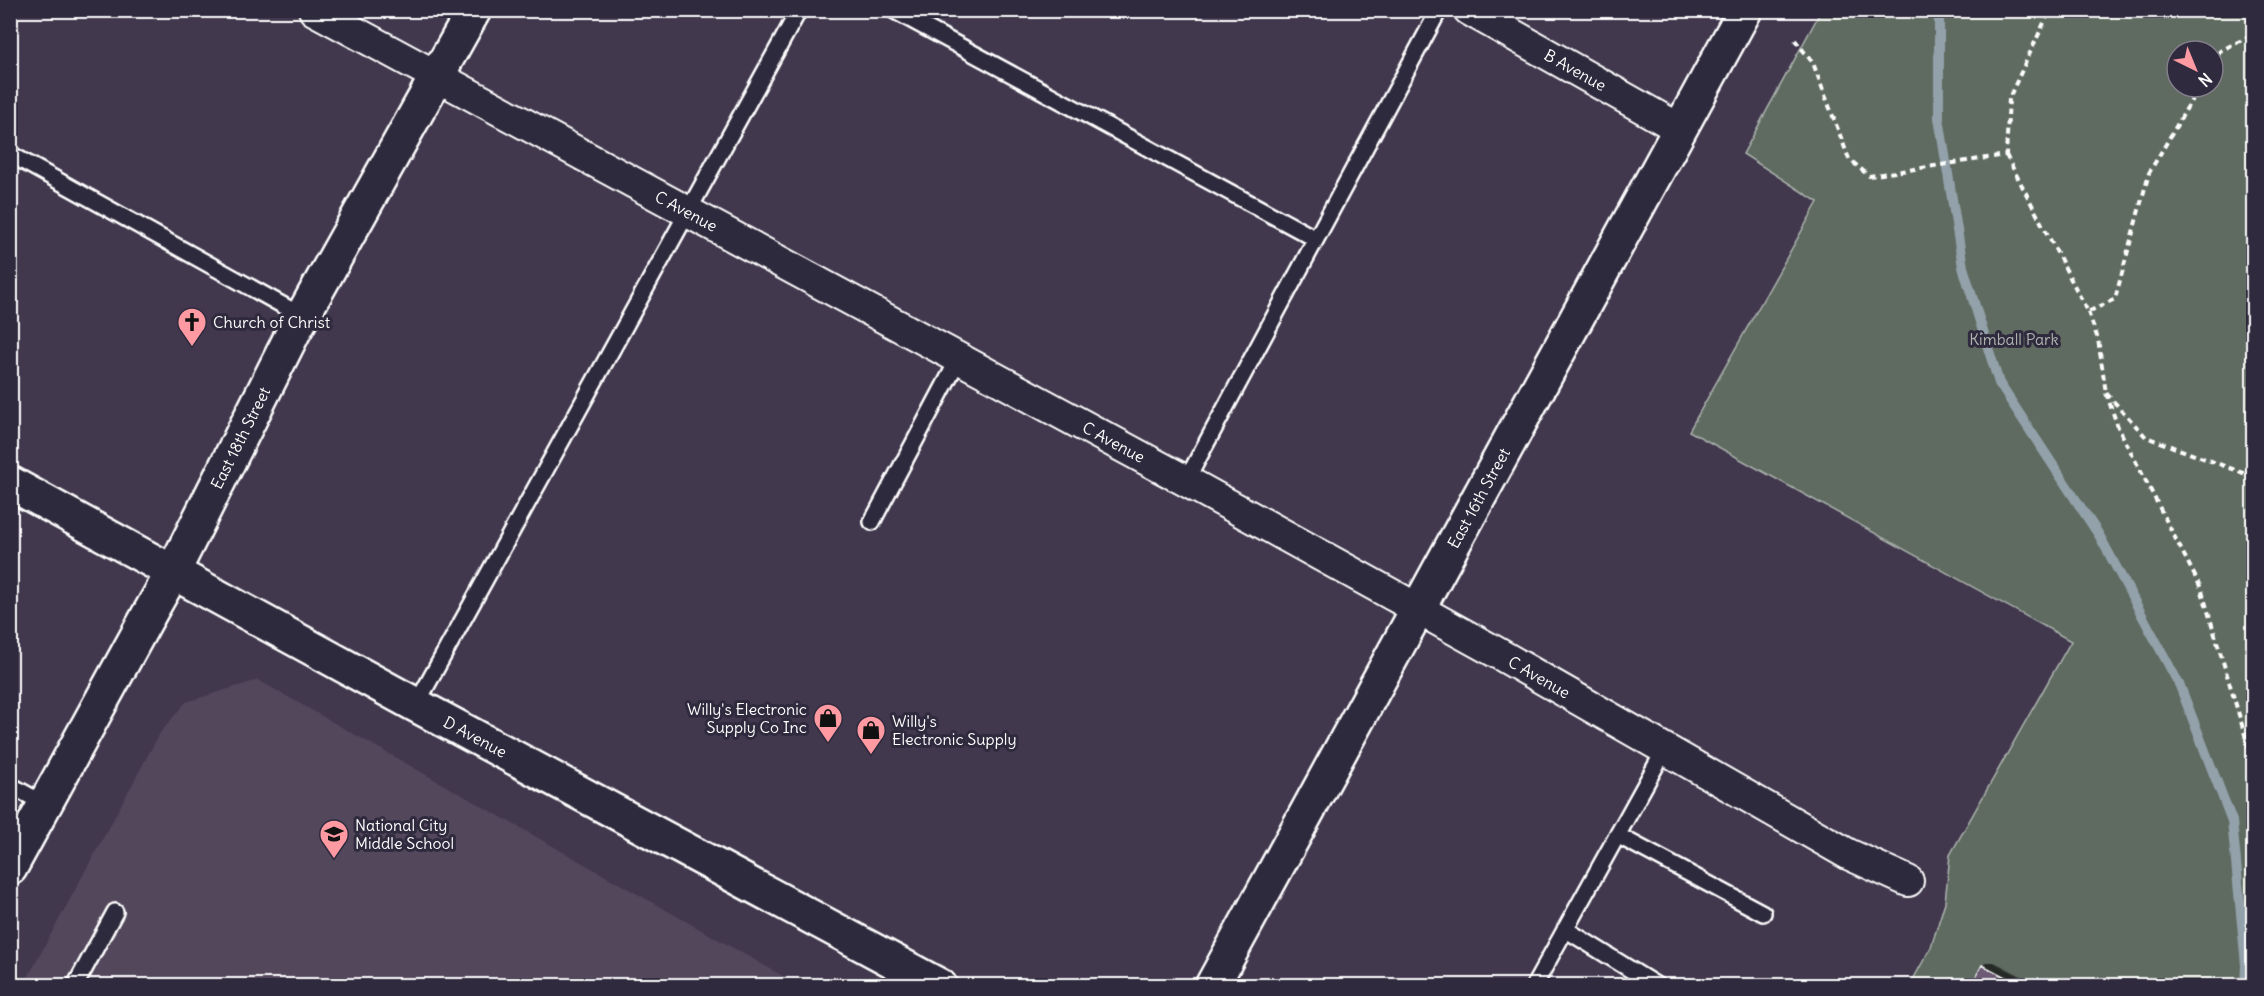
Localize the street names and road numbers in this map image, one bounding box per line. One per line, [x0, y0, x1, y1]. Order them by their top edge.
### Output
street label: B Avenue [1541, 45, 1610, 95]
street label: C Avenue [652, 186, 721, 236]
street label: East 18th Street [206, 383, 275, 492]
street label: C Avenue [1079, 417, 1148, 467]
street label: East 16th Street [1443, 444, 1514, 552]
street label: C Avenue [1505, 651, 1574, 703]
street label: D Avenue [440, 712, 510, 762]

